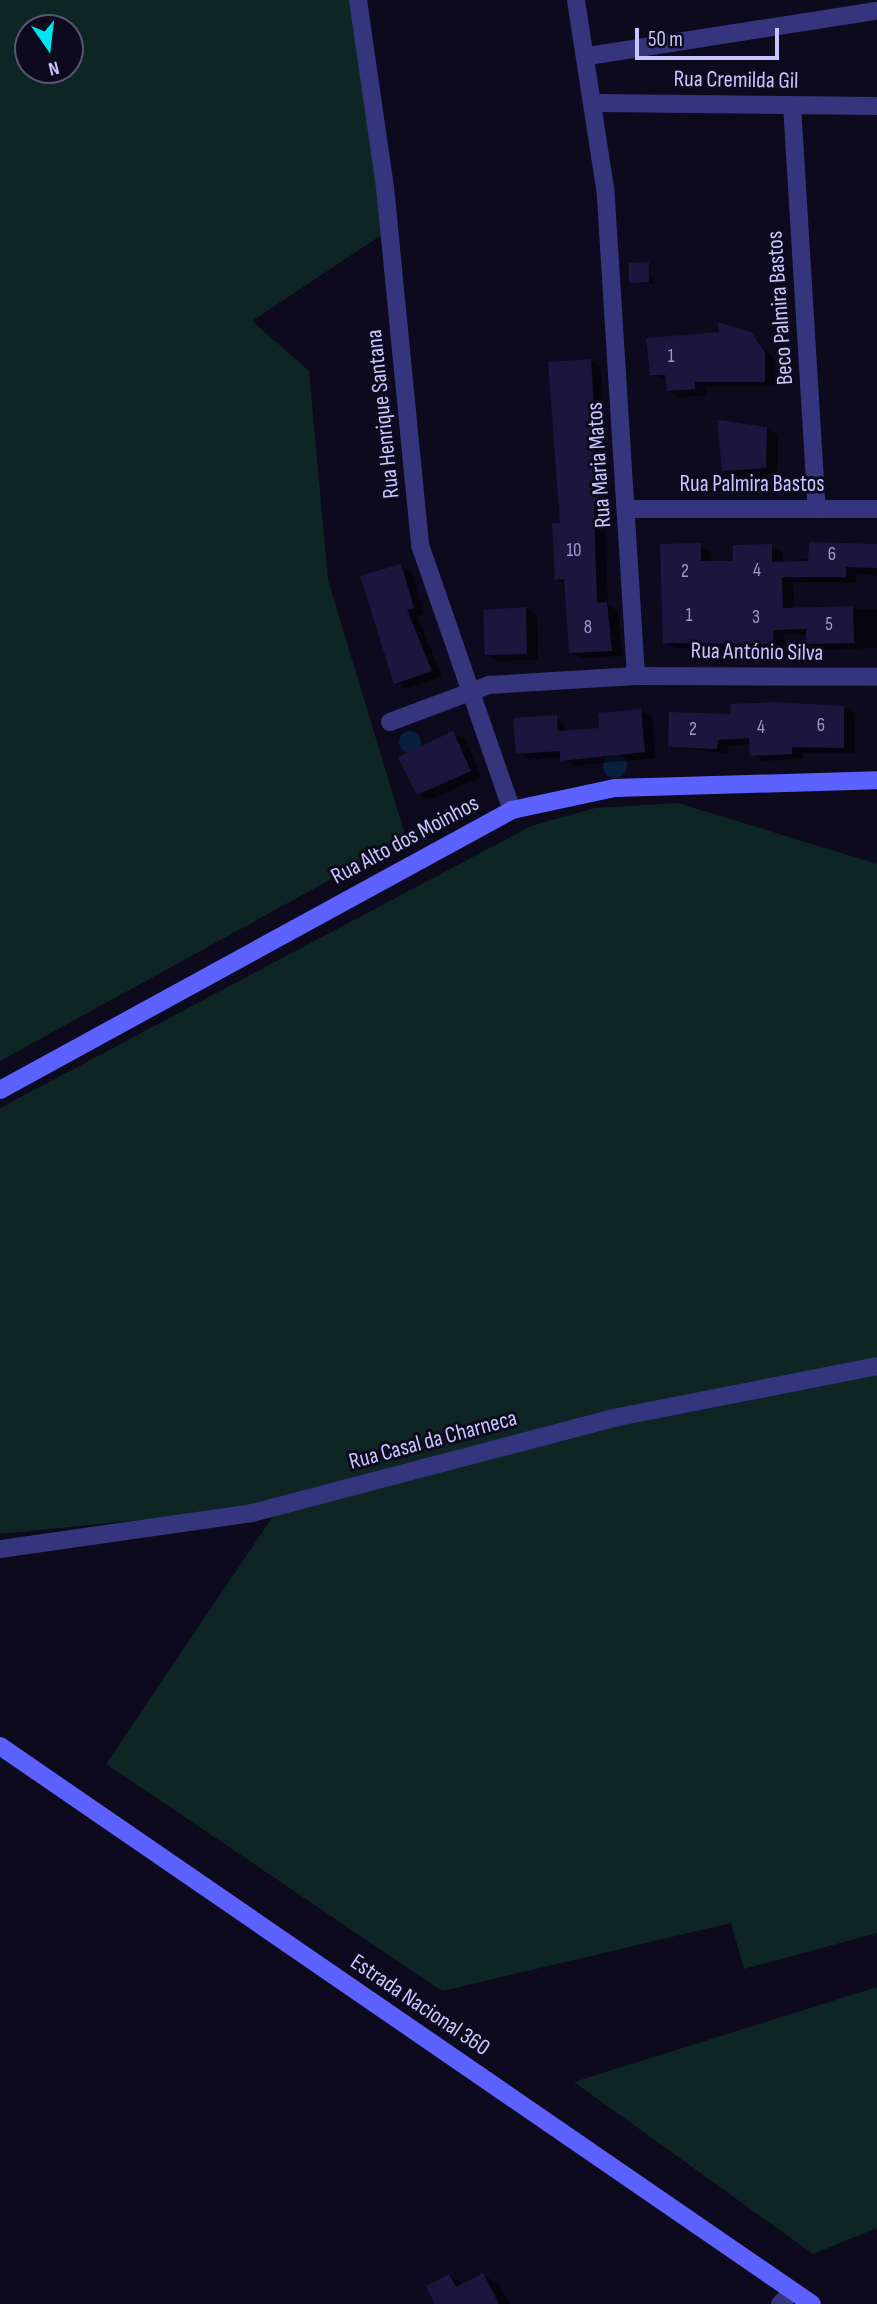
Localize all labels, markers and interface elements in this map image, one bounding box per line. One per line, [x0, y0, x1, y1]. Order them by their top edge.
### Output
north arrow [14, 14, 84, 84]
scale bar [639, 14, 782, 58]
text: 50 m [648, 27, 683, 52]
text: N [46, 56, 61, 80]
street label: Rua Cremilda Gil [673, 65, 799, 95]
street label: Beco Palmira Bastos [761, 230, 799, 386]
street label: Rua Henrique Santana [360, 328, 406, 500]
house number: 1 [668, 346, 674, 368]
street label: Rua Maria Matos [581, 401, 617, 529]
street label: Rua Palmira Bastos [679, 470, 825, 498]
house number: 10 [566, 540, 582, 562]
house number: 6 [828, 544, 836, 566]
house number: 4 [753, 560, 761, 582]
house number: 2 [681, 561, 689, 583]
house number: 1 [686, 605, 692, 627]
house number: 3 [752, 607, 760, 629]
house number: 5 [825, 614, 833, 636]
house number: 8 [584, 617, 592, 639]
street label: Rua António Silva [690, 637, 824, 667]
house number: 6 [817, 715, 825, 737]
house number: 4 [757, 717, 765, 739]
house number: 2 [689, 719, 697, 741]
street label: Rua Alto dos Moinhos [326, 789, 484, 891]
street label: Rua Casal da Charneca [346, 1404, 520, 1476]
street label: Estrada Nacional 360 [345, 1948, 495, 2062]

